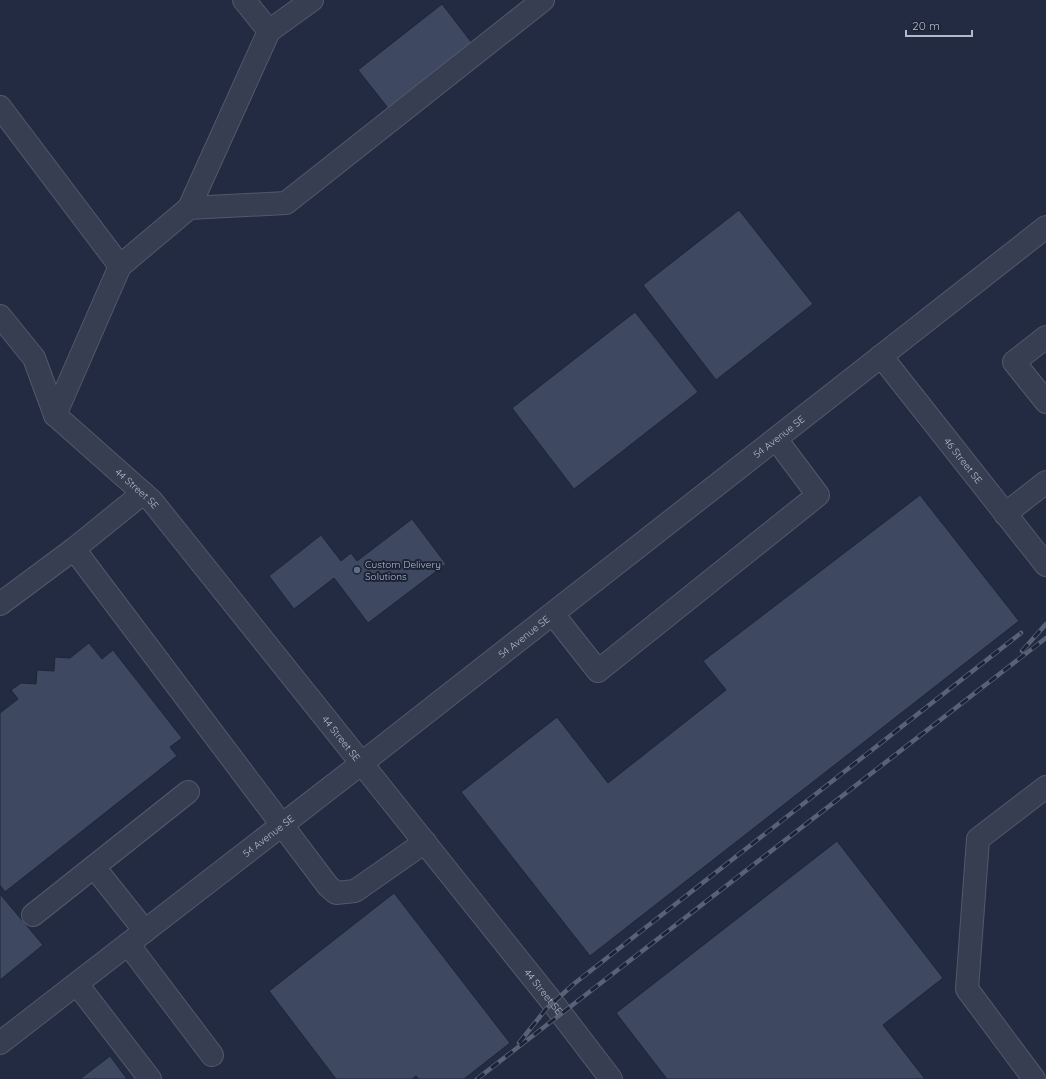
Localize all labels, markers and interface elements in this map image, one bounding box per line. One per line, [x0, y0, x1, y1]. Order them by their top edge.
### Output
scale bar [906, 12, 972, 38]
text: 20 m [912, 18, 940, 33]
street label: 54 Avenue SE [750, 412, 807, 461]
street label: 46 Street SE [941, 435, 986, 486]
street label: 44 Street SE [113, 465, 162, 512]
place label: Custom Delivery Solutions [365, 558, 441, 583]
marker: Custom Delivery Solutions [352, 565, 362, 575]
street label: 54 Avenue SE [495, 612, 552, 661]
street label: 44 Street SE [319, 713, 364, 764]
street label: 54 Avenue SE [240, 811, 297, 860]
street label: 44 Street SE [522, 966, 566, 1017]

